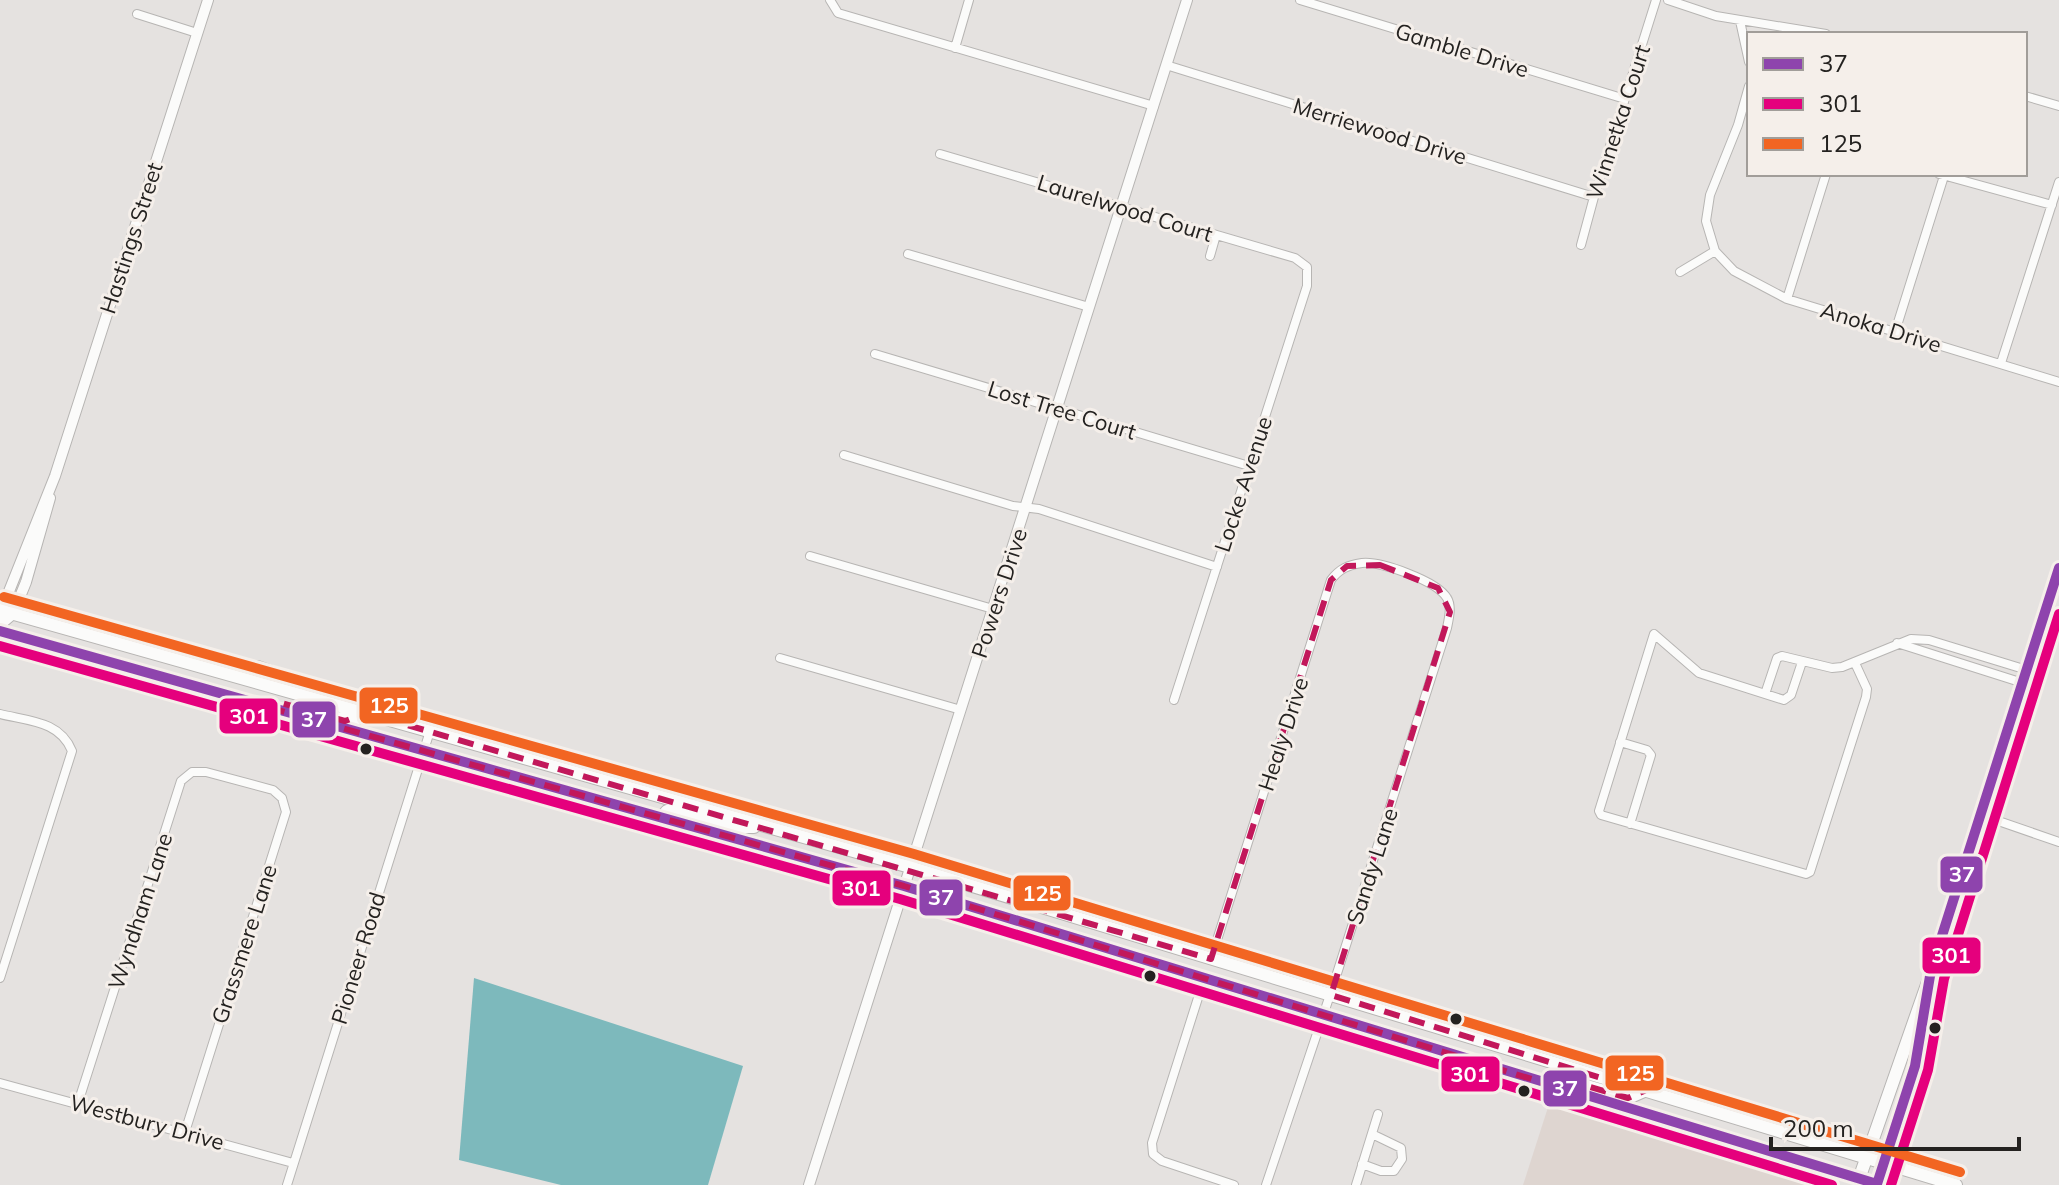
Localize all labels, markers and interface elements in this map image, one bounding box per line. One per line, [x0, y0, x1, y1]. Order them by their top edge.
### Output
street label: Gamble Drive [1392, 16, 1532, 84]
legend [1747, 32, 2027, 176]
street label: Winnetka Court [1580, 41, 1656, 203]
text: 37 [1819, 48, 1848, 78]
text: 301 [1819, 88, 1862, 118]
street label: Merriewood Drive [1290, 91, 1470, 171]
text: 125 [1819, 128, 1862, 158]
street label: Hastings Street [93, 159, 169, 317]
street label: Laurelwood Court [1034, 168, 1216, 248]
street label: Anoka Drive [1817, 295, 1945, 359]
street label: Lost Tree Court [984, 374, 1140, 446]
street label: Locke Avenue [1208, 413, 1278, 555]
street label: Powers Drive [965, 525, 1033, 661]
street label: Healy Drive [1251, 674, 1315, 794]
line badge: 125 [358, 686, 419, 725]
text: 125 [369, 691, 409, 719]
line badge: 301 [218, 697, 279, 735]
line badge: 37 [291, 700, 337, 739]
text: 301 [229, 702, 269, 730]
text: 37 [301, 705, 327, 733]
unlabelled marker [358, 741, 374, 757]
street label: Sandy Lane [1340, 804, 1404, 928]
street label: Wyndham Lane [102, 829, 178, 993]
line badge: 37 [1939, 855, 1984, 894]
text: 37 [1949, 860, 1975, 888]
street label: Grassmere Lane [205, 861, 283, 1027]
line badge: 301 [831, 869, 892, 907]
text: 301 [841, 874, 881, 902]
line badge: 125 [1012, 874, 1072, 912]
line badge: 37 [918, 878, 964, 917]
text: 125 [1022, 879, 1062, 907]
text: 37 [928, 883, 954, 911]
street label: Pioneer Road [325, 889, 391, 1027]
line badge: 301 [1921, 936, 1982, 975]
text: 301 [1931, 941, 1971, 969]
unlabelled marker [1142, 968, 1158, 984]
unlabelled marker [1448, 1011, 1464, 1027]
unlabelled marker [1927, 1020, 1943, 1036]
line badge: 125 [1604, 1054, 1665, 1092]
line badge: 301 [1440, 1055, 1501, 1093]
text: 125 [1615, 1059, 1655, 1087]
text: 301 [1450, 1060, 1490, 1088]
line badge: 37 [1542, 1069, 1588, 1108]
text: 37 [1552, 1074, 1578, 1102]
unlabelled marker [1516, 1083, 1532, 1099]
street label: Westbury Drive [67, 1088, 227, 1156]
scale bar [1771, 1101, 2019, 1151]
text: 200 m [1783, 1113, 1854, 1143]

